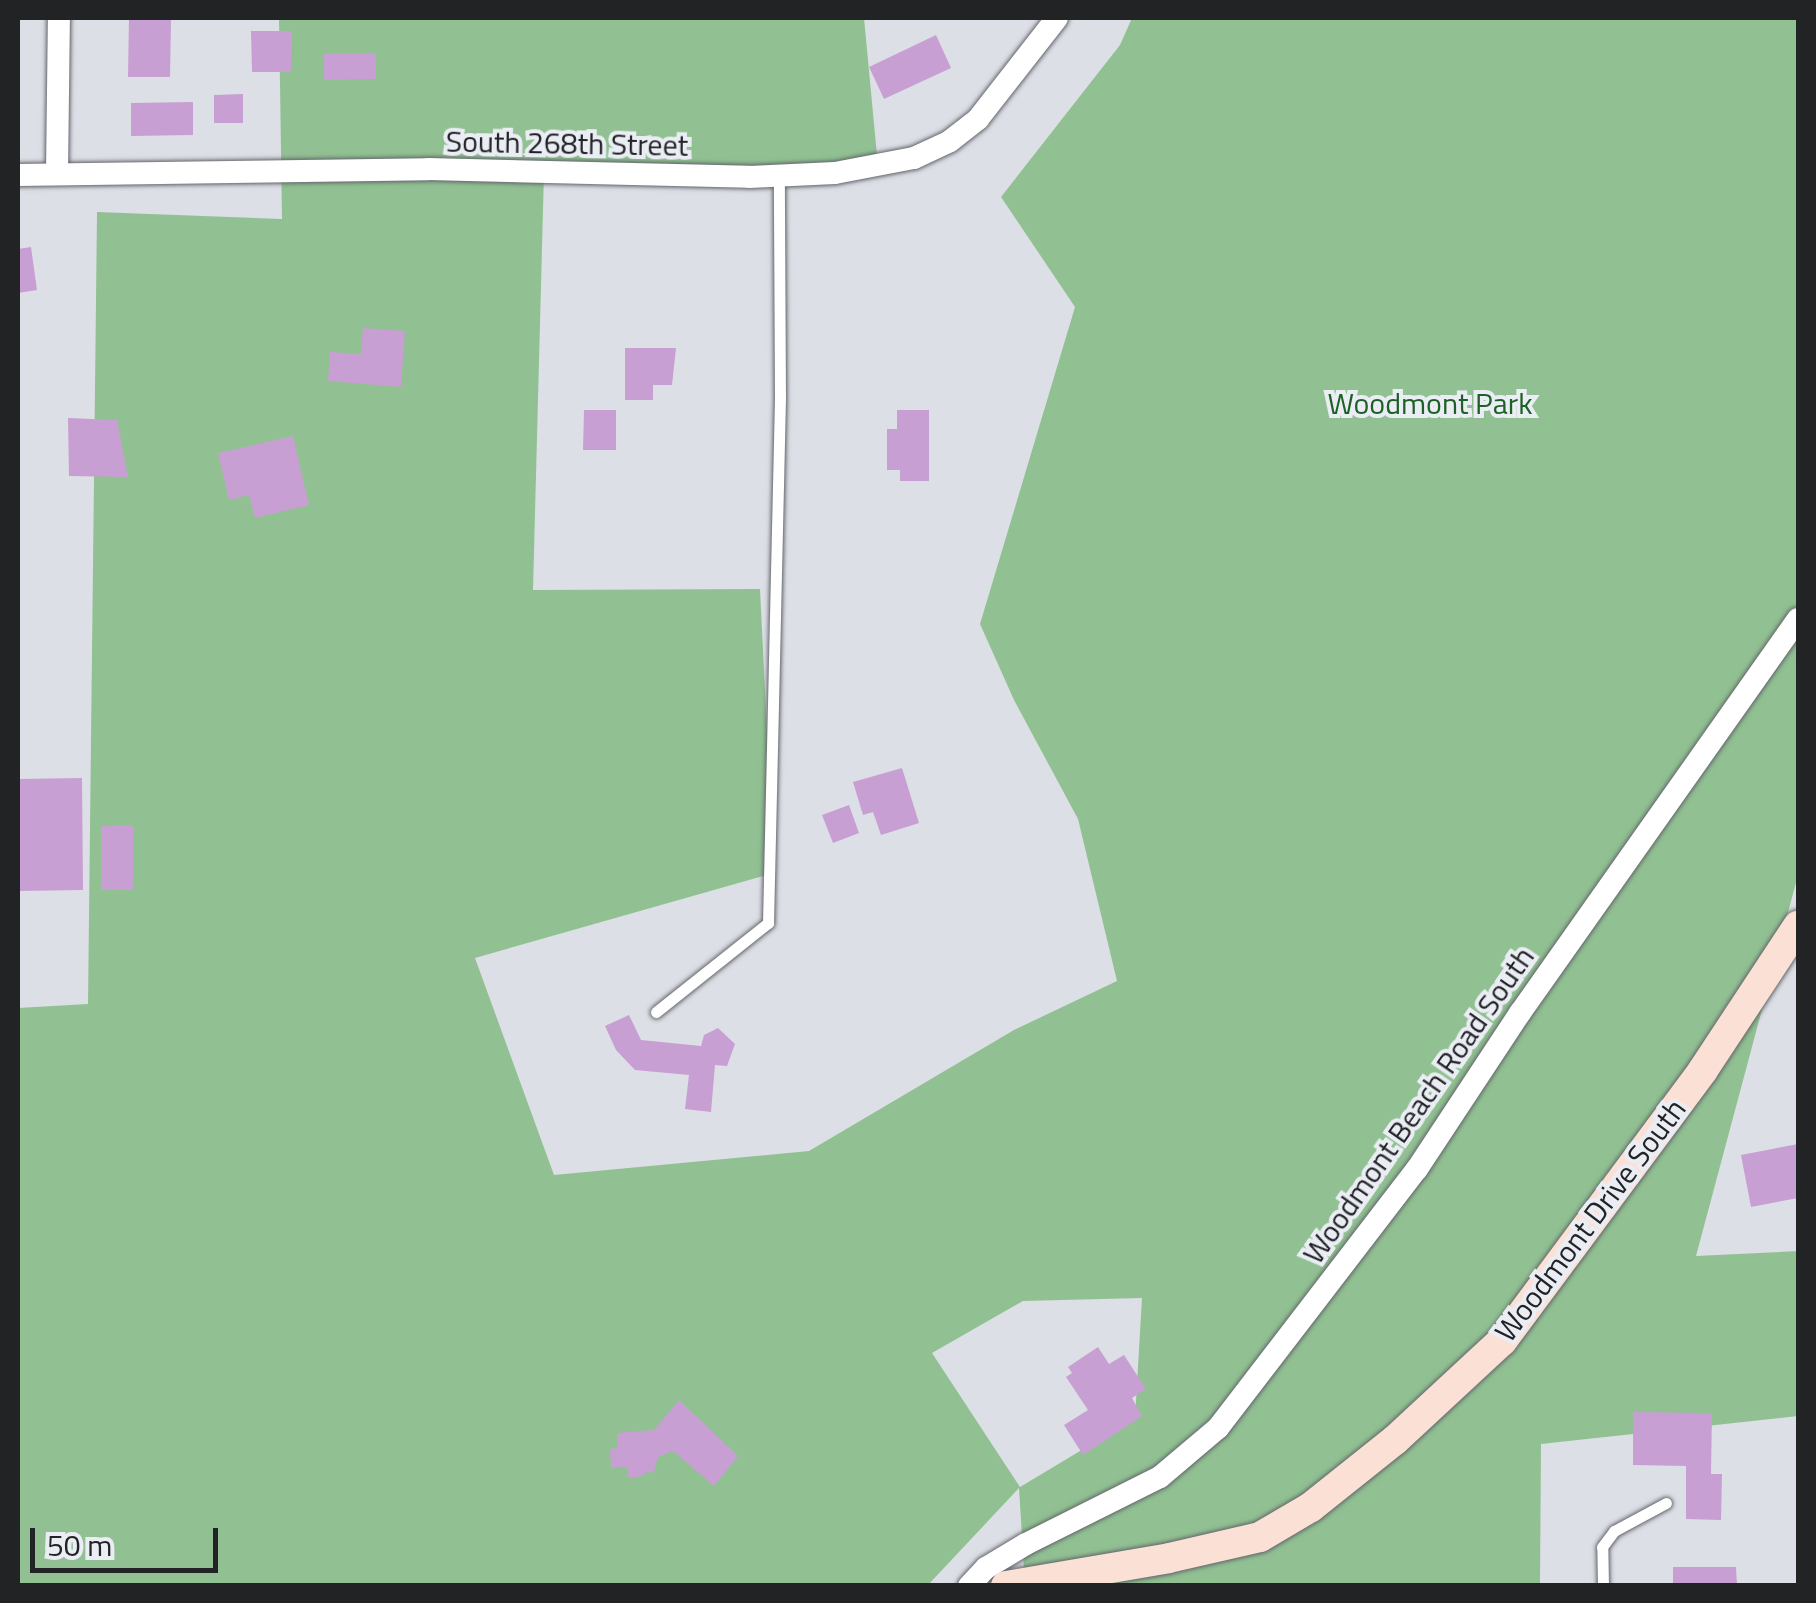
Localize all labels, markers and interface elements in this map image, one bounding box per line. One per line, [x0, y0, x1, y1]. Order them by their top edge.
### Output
street label: South 268th Street [446, 123, 688, 163]
park label: Woodmont Park [1327, 385, 1533, 421]
street label: Woodmont Beach Road South [1295, 940, 1541, 1270]
street label: Woodmont Drive South [1487, 1092, 1693, 1348]
scale bar [35, 1508, 222, 1570]
text: 50 m [47, 1522, 112, 1568]

